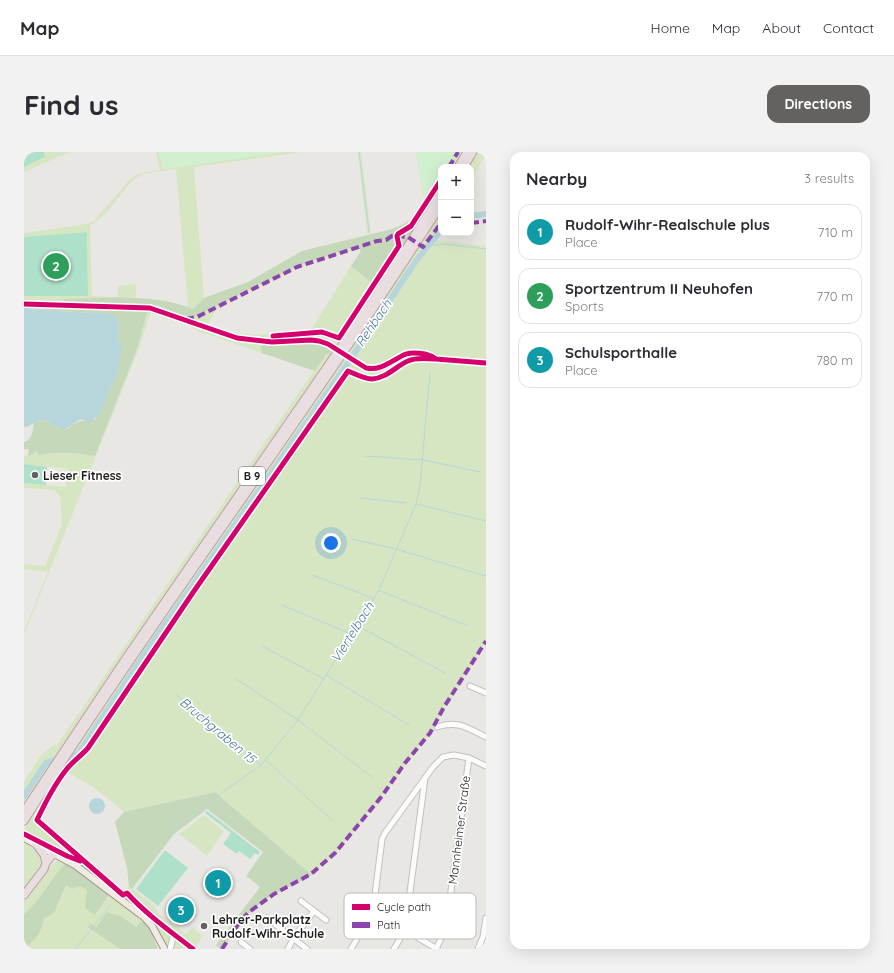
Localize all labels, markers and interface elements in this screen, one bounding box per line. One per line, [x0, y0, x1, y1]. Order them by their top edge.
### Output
text: Map [20, 16, 59, 40]
text: Home [651, 19, 690, 37]
text: Map [712, 19, 740, 37]
text: About [762, 19, 801, 37]
text: Contact [823, 19, 874, 37]
button: Directions [767, 85, 870, 123]
text: Find us [24, 87, 118, 122]
map controls [438, 164, 474, 236]
button: + [438, 164, 474, 200]
text: Nearby [526, 168, 587, 189]
text: 3 results [804, 170, 854, 186]
button: − [438, 200, 474, 236]
text: Rudolf-Wihr-Realschule plus [565, 215, 770, 234]
text: 1 [537, 224, 543, 240]
text: 710 m [818, 224, 853, 240]
text: Place [565, 234, 598, 250]
pin: 2 [43, 251, 69, 281]
text: Sportzentrum II Neuhofen [565, 279, 753, 298]
text: 2 [536, 288, 544, 304]
text: 770 m [817, 288, 853, 304]
water label: Rehbach [351, 296, 395, 350]
text: Sports [565, 298, 604, 314]
text: Schulsporthalle [565, 343, 677, 362]
text: 3 [537, 352, 543, 368]
text: 780 m [816, 352, 853, 368]
text: Place [565, 362, 598, 378]
road number: B 9 [239, 467, 265, 485]
place label: Lieser Fitness [43, 468, 122, 483]
marker: Lieser Fitness [30, 470, 40, 480]
your location [321, 533, 341, 553]
water label: Viertelbach [327, 598, 377, 665]
water label: Bruchgraben 15 [177, 694, 261, 768]
street label: Mannheimer Straße [445, 775, 473, 885]
pin: 1 [205, 868, 231, 898]
legend [344, 893, 476, 939]
pin: 3 [168, 895, 194, 925]
text: Cycle path [377, 900, 431, 914]
place label: Lehrer-Parkplatz Rudolf-Wihr-Schule [212, 912, 324, 941]
text: Path [377, 918, 400, 932]
marker: Lehrer-Parkplatz Rudolf-Wihr-Schule [199, 921, 209, 931]

